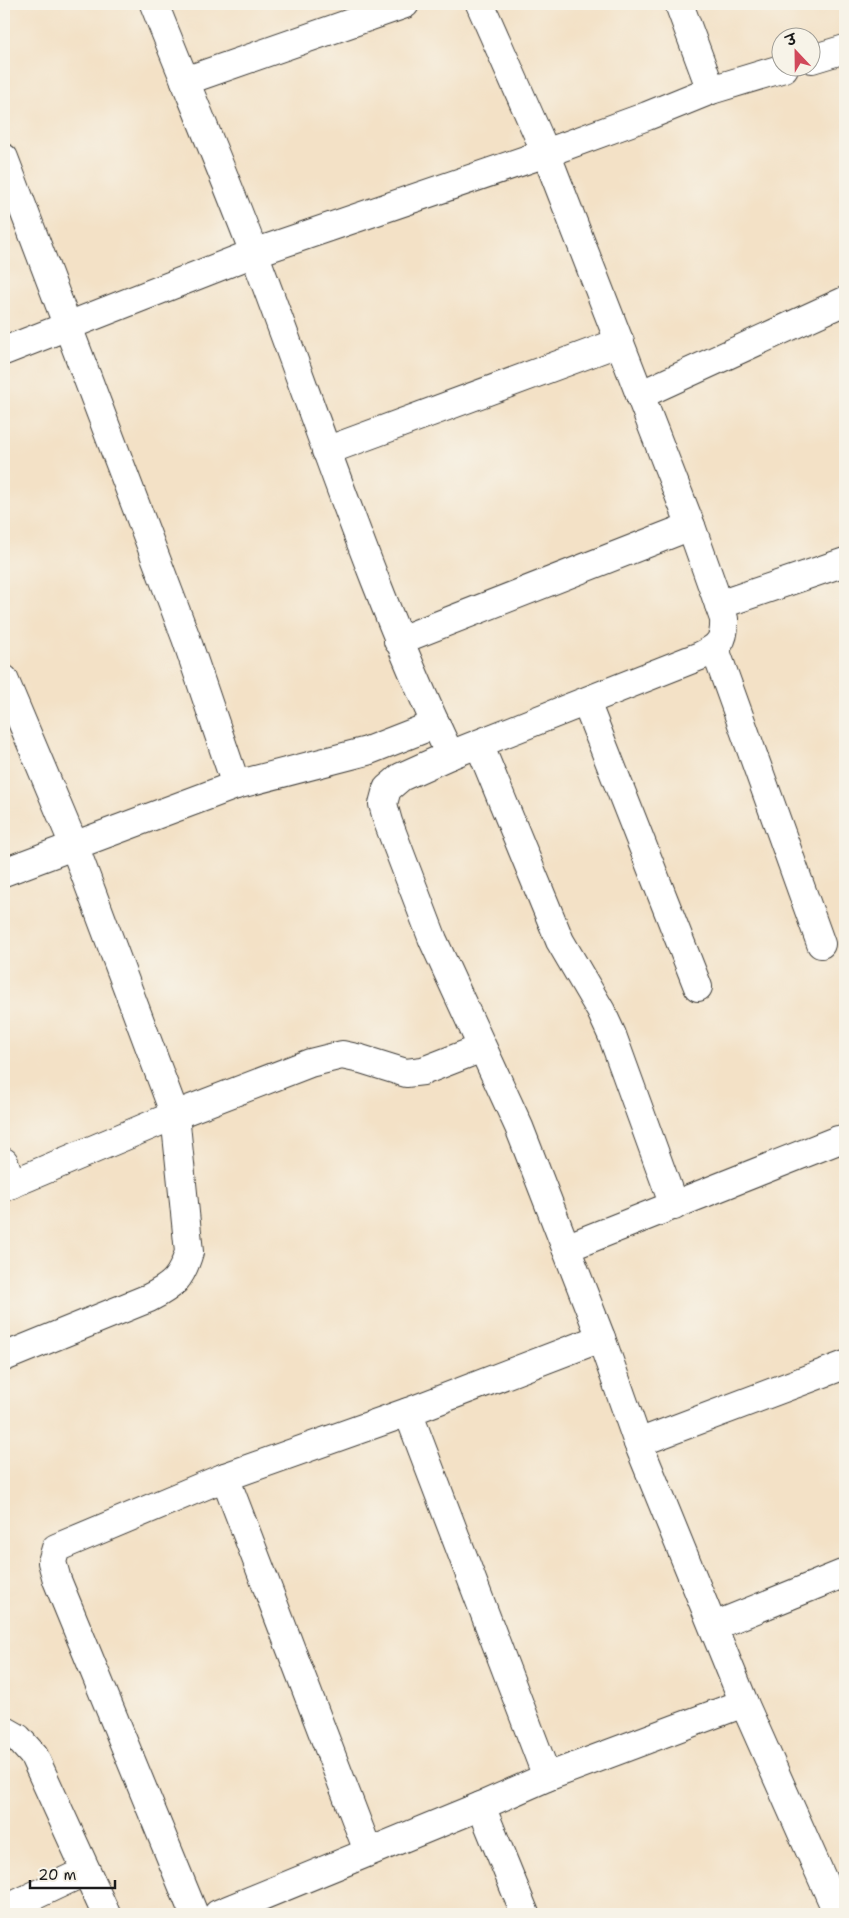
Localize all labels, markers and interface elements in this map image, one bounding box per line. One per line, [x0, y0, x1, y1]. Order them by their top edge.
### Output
north arrow [772, 28, 822, 78]
text: उ [782, 29, 800, 51]
scale bar [30, 1858, 115, 1890]
text: 20 m [38, 1865, 77, 1885]

